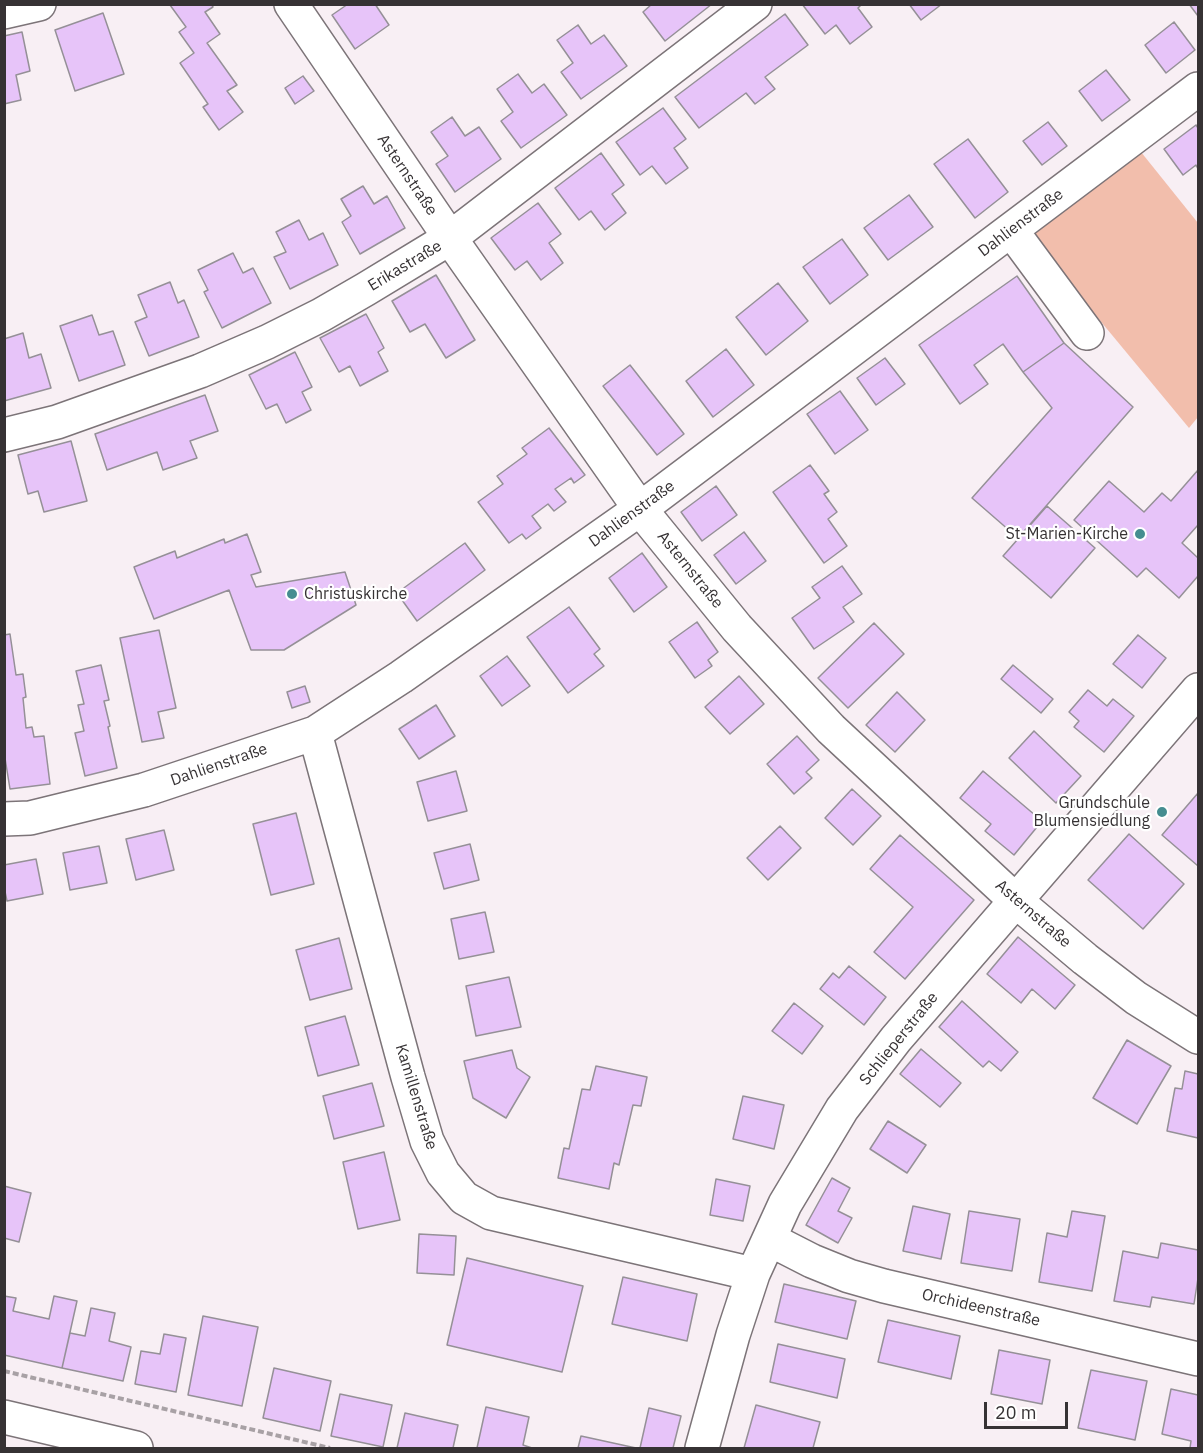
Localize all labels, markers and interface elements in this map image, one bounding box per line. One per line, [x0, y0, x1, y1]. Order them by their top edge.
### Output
street label: Asternstraße [373, 131, 441, 219]
street label: Dahlienstraße [975, 185, 1067, 261]
street label: Erikastraße [365, 236, 445, 296]
street label: Dahlienstraße [585, 476, 679, 552]
place label: St-Marien-Kirche [1006, 524, 1128, 544]
street label: Asternstraße [653, 527, 727, 613]
marker: St-Marien-Kirche [1133, 527, 1147, 541]
place label: Christuskirche [304, 584, 407, 604]
marker: Christuskirche [285, 587, 299, 601]
street label: Dahlienstraße [168, 739, 270, 791]
place label: Grundschule Blumensiedlung [1033, 793, 1150, 831]
marker: Grundschule Blumensiedlung [1155, 805, 1169, 819]
street label: Asternstraße [991, 876, 1075, 952]
street label: Schlieperstraße [856, 989, 942, 1089]
street label: Kamillenstraße [391, 1042, 441, 1152]
street label: Orchideenstraße [920, 1285, 1042, 1331]
scale bar [987, 1390, 1071, 1428]
text: 20 m [995, 1401, 1037, 1424]

